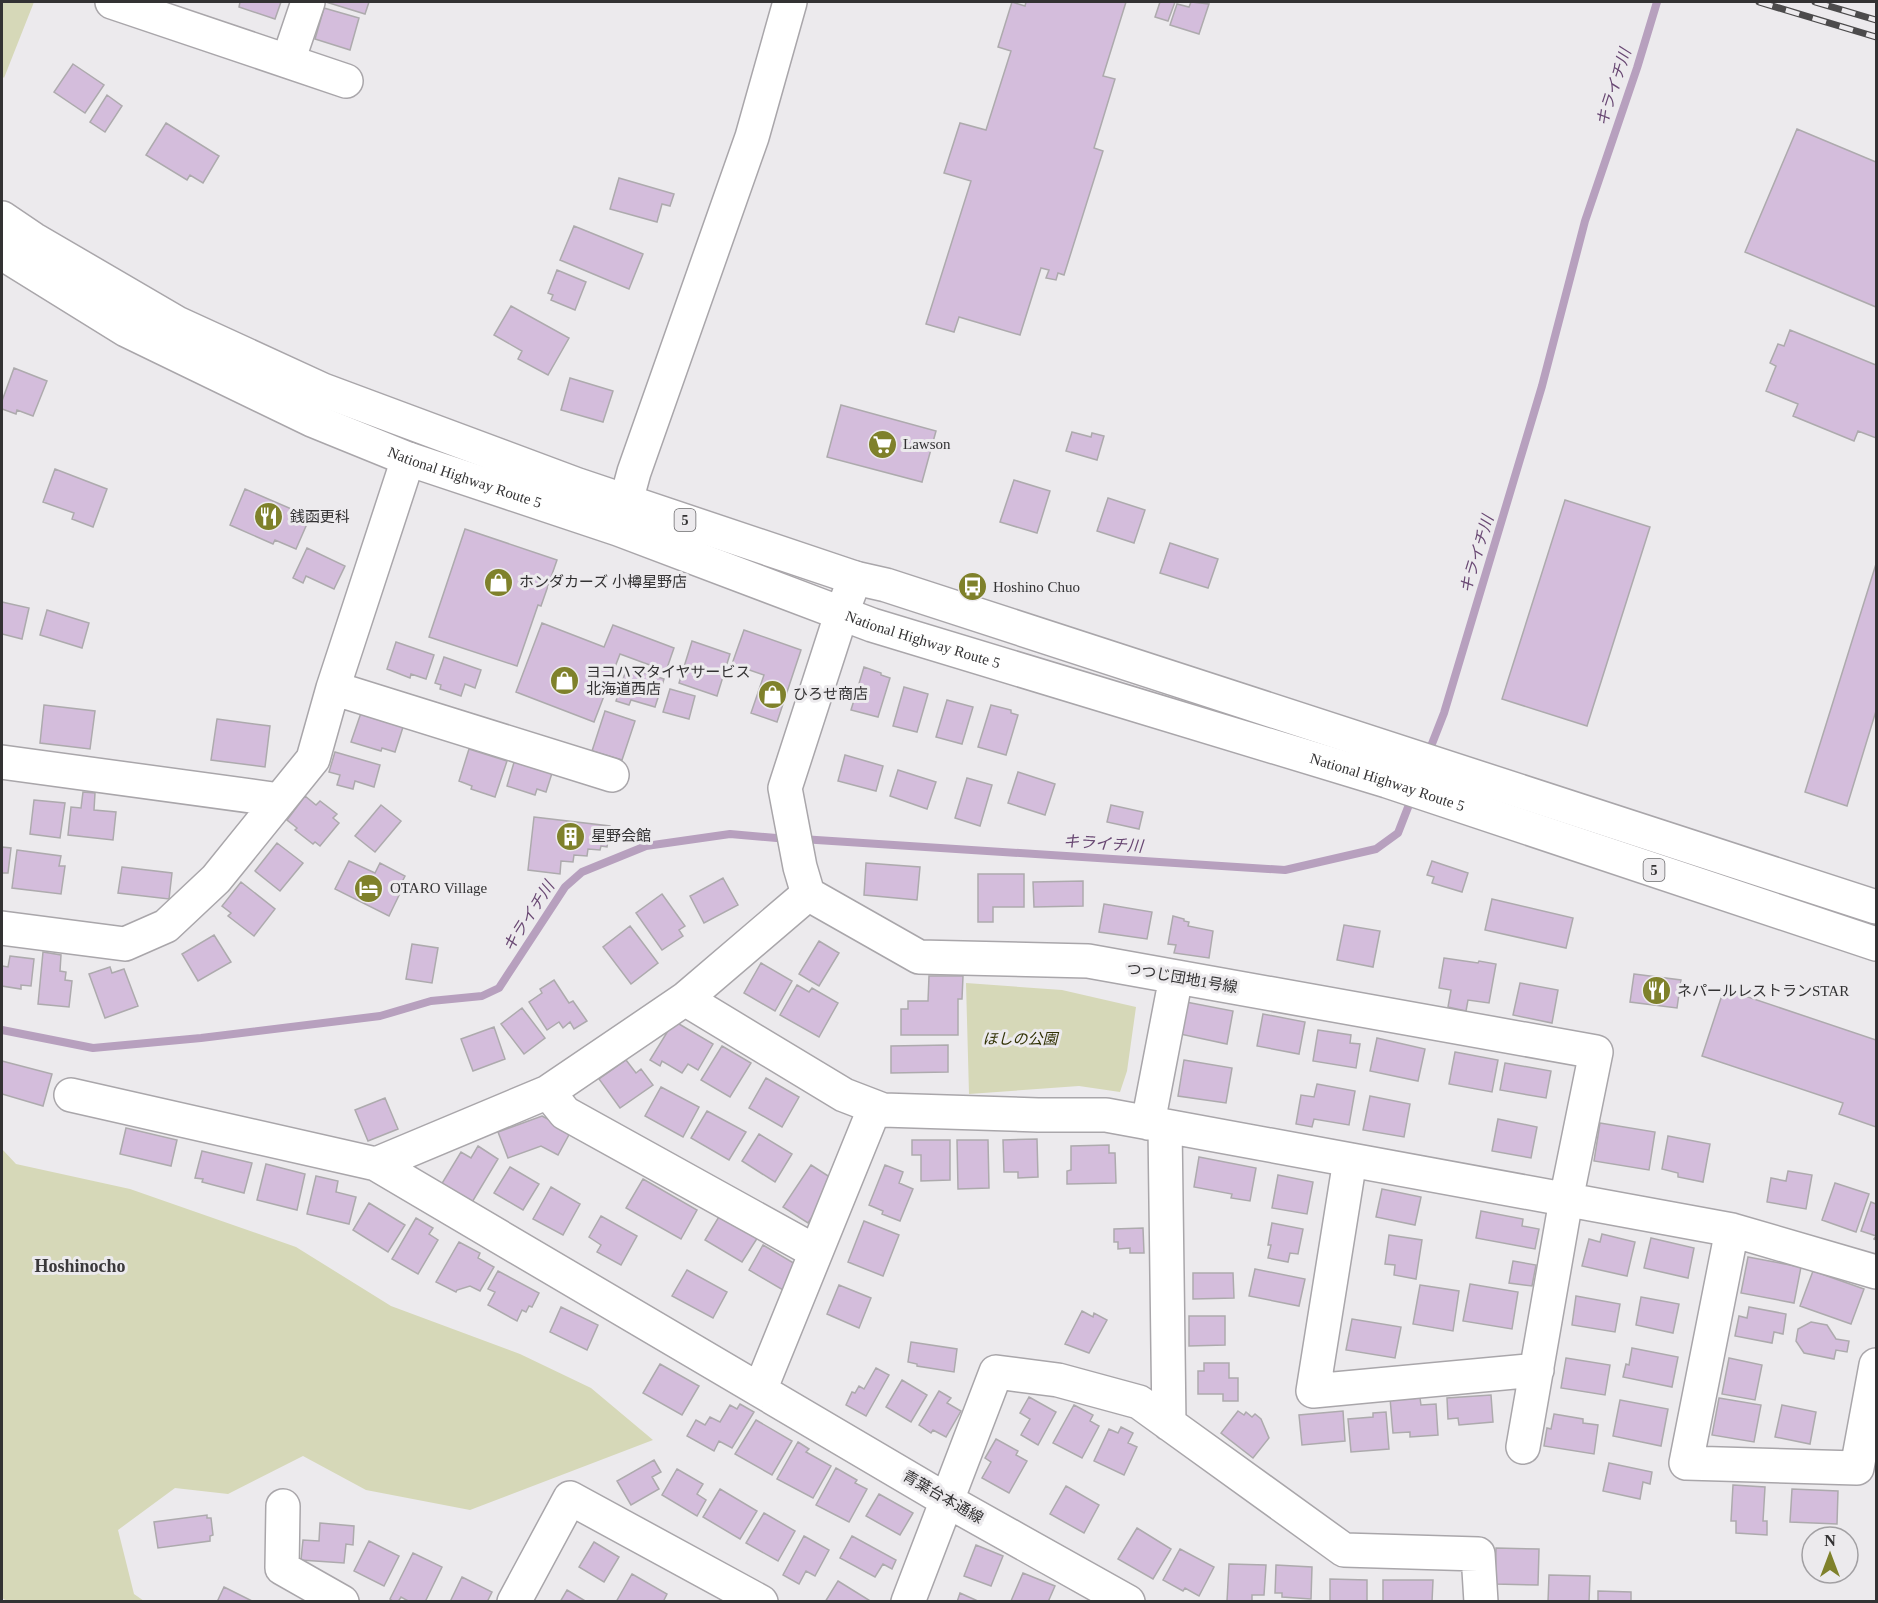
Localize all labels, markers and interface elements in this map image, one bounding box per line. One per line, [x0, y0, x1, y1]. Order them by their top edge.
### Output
water label: キライチ川 [1593, 45, 1635, 128]
supermarket icon: Lawson [866, 428, 898, 460]
place label: Lawson [903, 436, 951, 452]
street label: National Highway Route 5 [386, 444, 544, 511]
restaurant icon: 銭函更科 [253, 501, 285, 533]
place label: 銭函更科 [290, 508, 350, 525]
road number: 5 [674, 509, 696, 531]
water label: キライチ川 [1457, 512, 1497, 595]
shop icon: ホンダカーズ 小樽星野店 [482, 566, 514, 598]
bus stop icon: Hoshino Chuo [956, 571, 988, 603]
place label: ホンダカーズ 小樽星野店 [519, 574, 687, 590]
place label: Hoshino Chuo [993, 579, 1080, 595]
street label: National Highway Route 5 [843, 608, 1002, 671]
place label: ヨコハマタイヤサービス 北海道西店 [586, 664, 751, 697]
shop icon: ヨコハマタイヤサービス 北海道西店 [549, 665, 581, 697]
shop icon: ひろせ商店 [756, 678, 788, 710]
place label: ひろせ商店 [793, 686, 868, 702]
street label: National Highway Route 5 [1308, 750, 1467, 814]
building icon: 星野会館 [554, 820, 586, 852]
place label: 星野会館 [591, 828, 651, 844]
water label: キライチ川 [1062, 832, 1145, 855]
road number: 5 [1644, 859, 1664, 881]
hotel icon: OTARO Village [353, 872, 385, 904]
water label: キライチ川 [500, 876, 558, 954]
place label: OTARO Village [390, 880, 488, 896]
street label: つつじ団地1号線 [1125, 960, 1239, 996]
restaurant icon: ネパールレストランSTAR [1640, 975, 1672, 1007]
place label: ネパールレストランSTAR [1677, 983, 1849, 999]
park label: ほしの公園 [982, 1031, 1059, 1047]
district label: Hoshinocho [34, 1256, 126, 1276]
street label: 青葉台本通線 [900, 1468, 986, 1526]
north arrow [1800, 1525, 1860, 1585]
text: N [1824, 1532, 1836, 1549]

